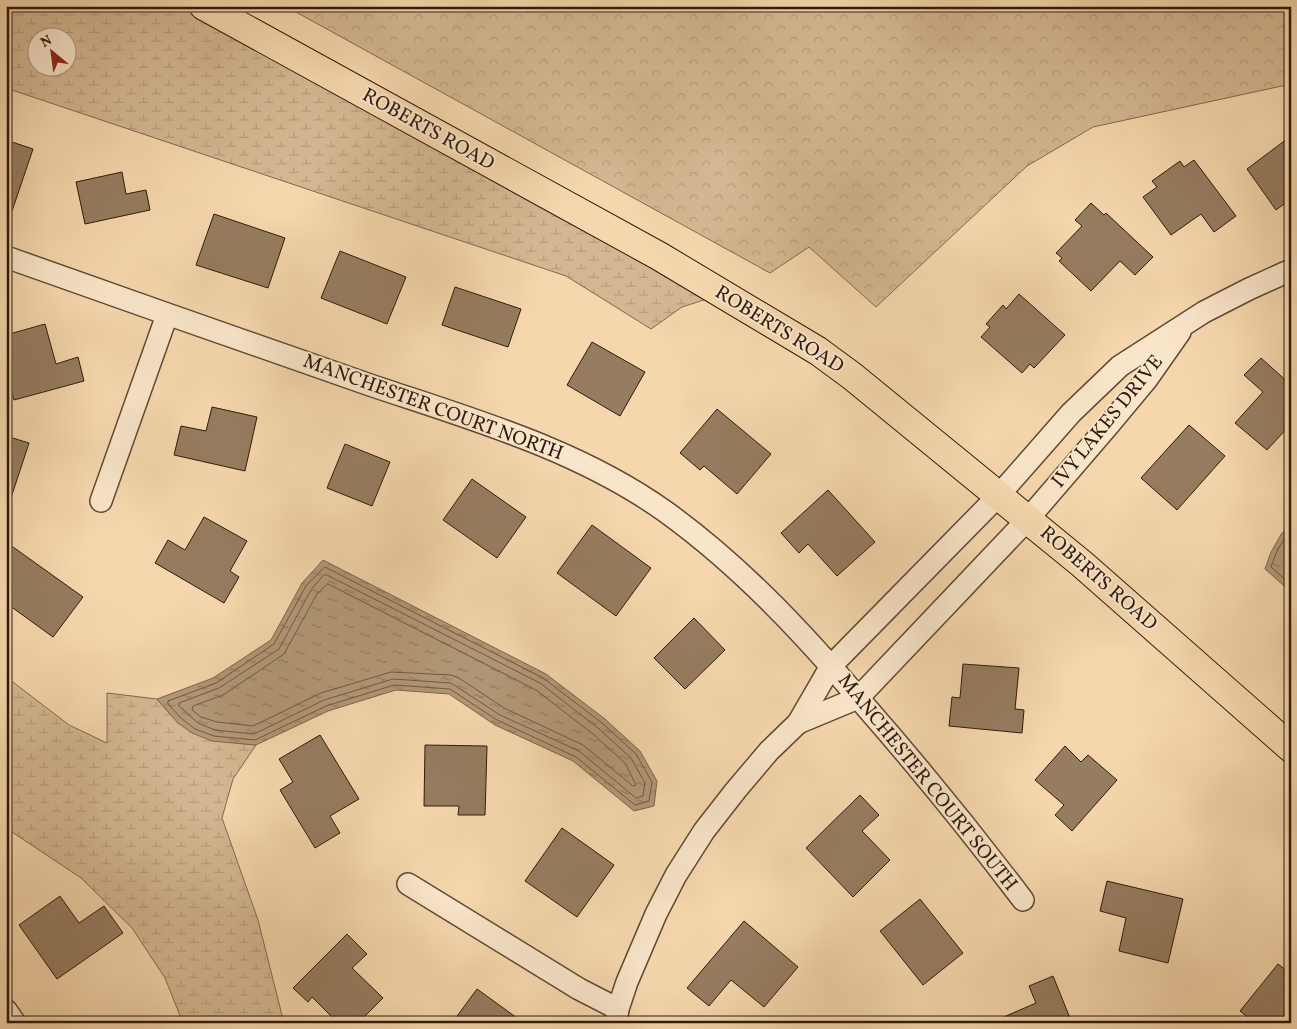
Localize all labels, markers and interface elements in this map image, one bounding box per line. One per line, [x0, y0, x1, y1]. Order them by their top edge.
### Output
north arrow [28, 28, 78, 78]
text: N [37, 31, 55, 53]
street label: ROBERTS ROAD [357, 82, 499, 178]
street label: ROBERTS ROAD [709, 279, 849, 381]
street label: MANCHESTER COURT NORTH [299, 348, 567, 468]
street label: IVY LAKES DRIVE [1046, 350, 1170, 494]
street label: ROBERTS ROAD [1033, 520, 1163, 638]
street label: MANCHESTER COURT SOUTH [830, 668, 1024, 898]

